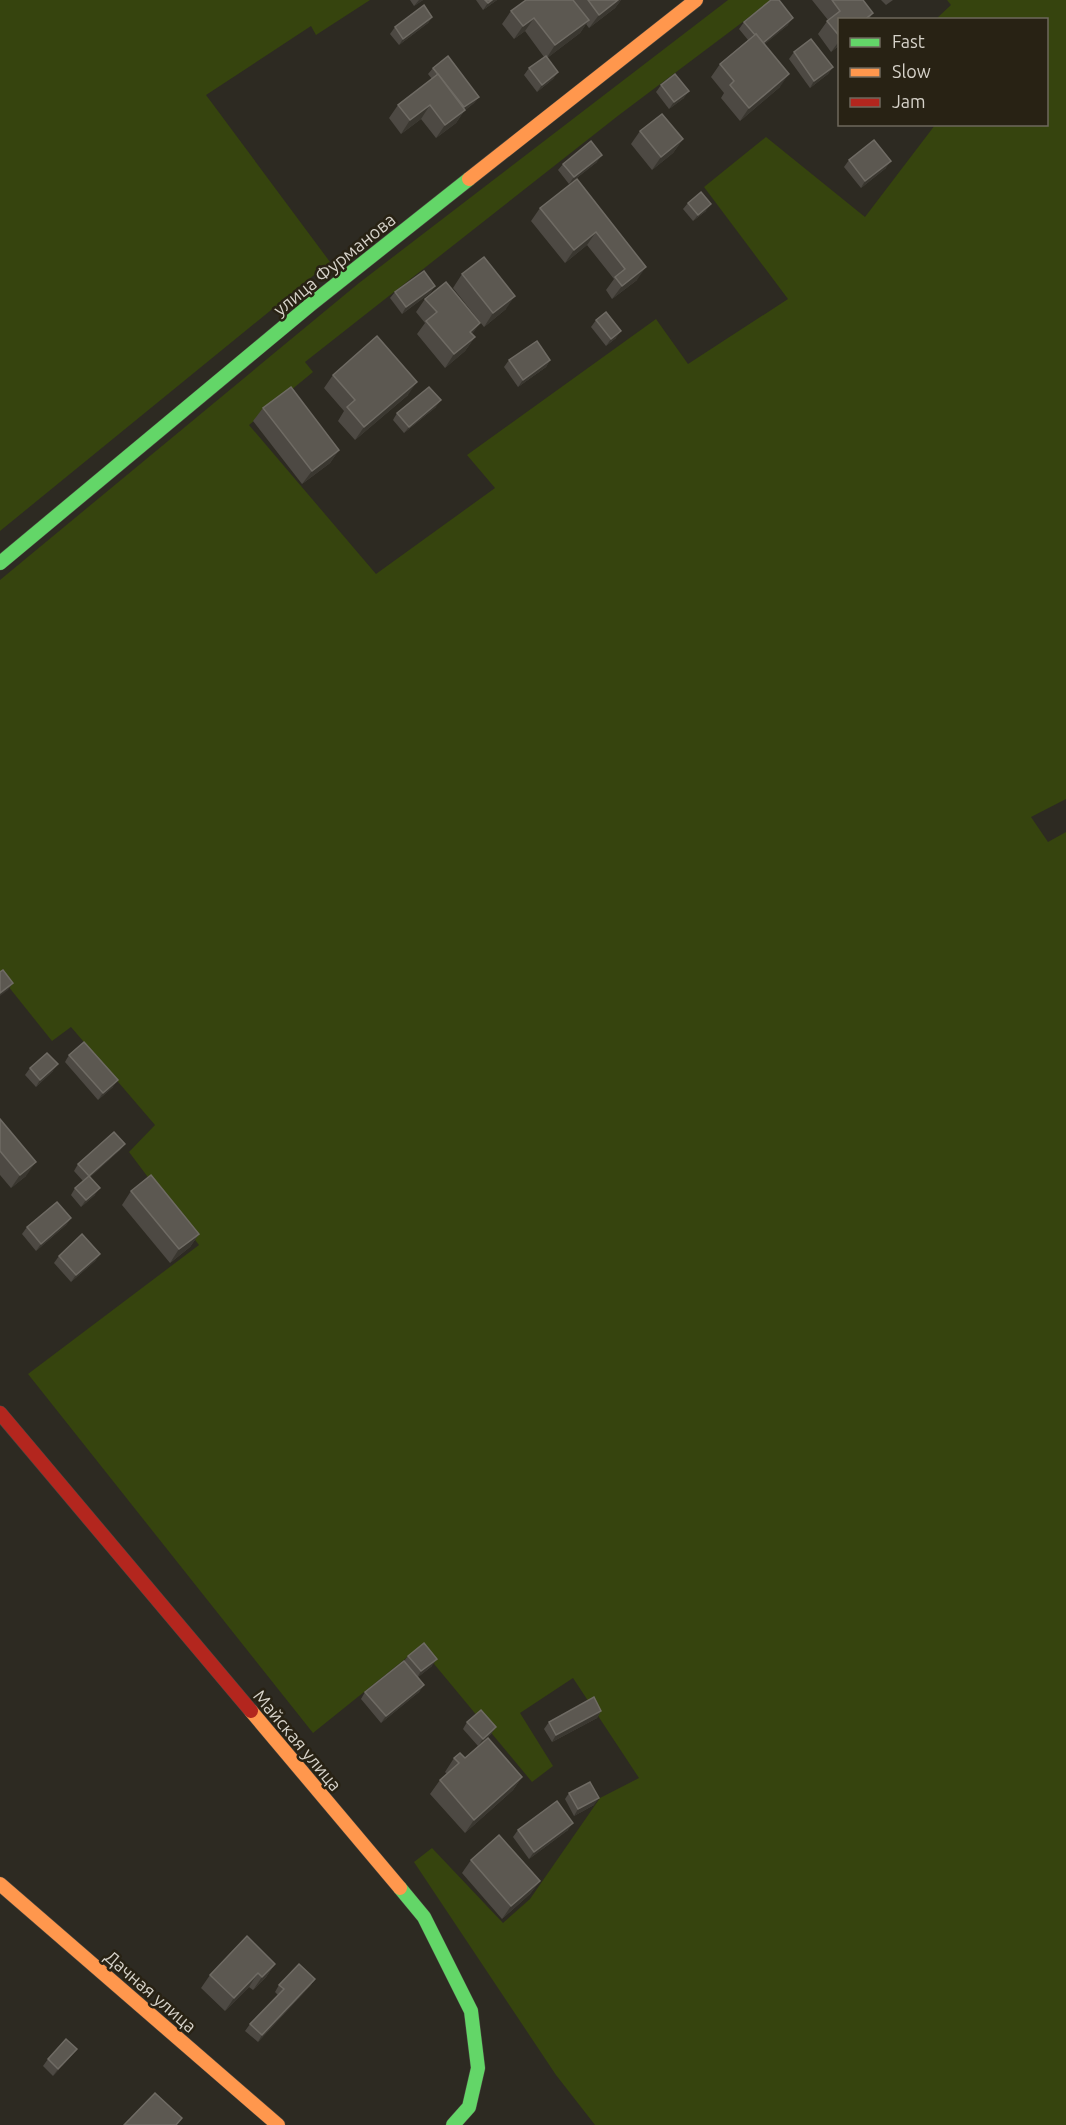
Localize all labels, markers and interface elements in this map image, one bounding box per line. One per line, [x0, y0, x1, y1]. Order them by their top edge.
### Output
legend [838, 18, 1048, 126]
text: Fast [892, 31, 925, 51]
text: Slow [892, 61, 931, 81]
text: Jam [892, 91, 926, 111]
street label: улица Фурманова [269, 209, 399, 319]
street label: Майская улица [250, 1686, 346, 1794]
street label: Дачная улица [101, 1946, 201, 2036]

